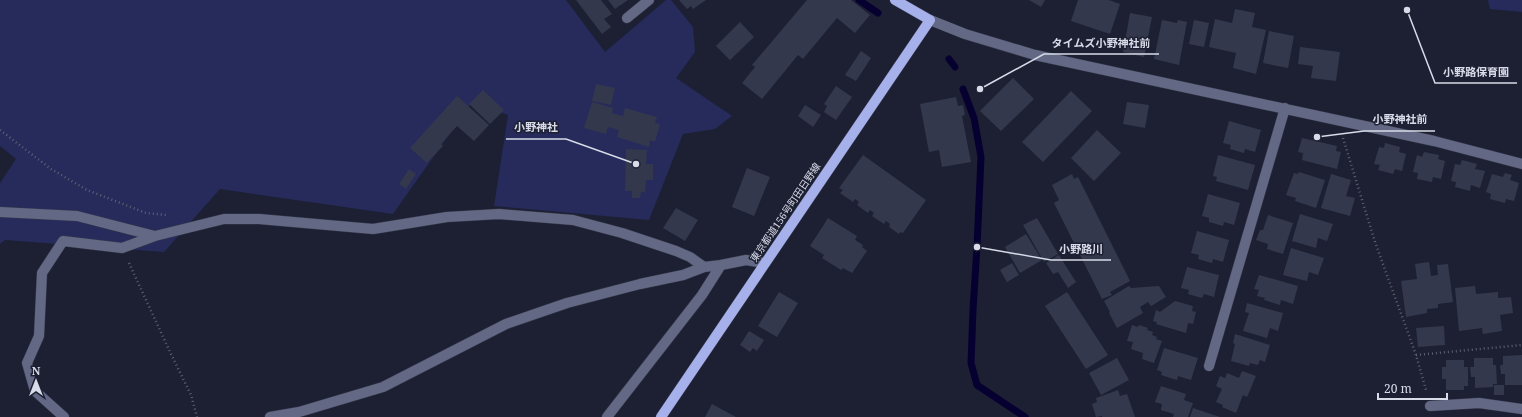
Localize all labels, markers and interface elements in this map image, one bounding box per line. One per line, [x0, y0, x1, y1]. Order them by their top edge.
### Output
callout: タイムズ小野神社前 [1044, 31, 1159, 54]
text: タイムズ小野神社前 [1052, 35, 1150, 50]
callout: 小野路保育園 [1435, 60, 1517, 83]
text: 小野路保育園 [1443, 64, 1509, 79]
callout: 小野神社前 [1364, 108, 1435, 131]
text: 小野神社前 [1373, 111, 1428, 126]
callout: 小野神社 [506, 116, 566, 139]
text: 小野神社 [514, 119, 558, 134]
street label: 東京都道156号町田日野線 [747, 160, 823, 264]
callout: 小野路川 [1051, 237, 1111, 260]
text: 小野路川 [1059, 241, 1103, 256]
north arrow [16, 361, 56, 401]
text: N [32, 363, 41, 378]
scale bar [1378, 375, 1447, 401]
text: 20 m [1384, 380, 1412, 397]

